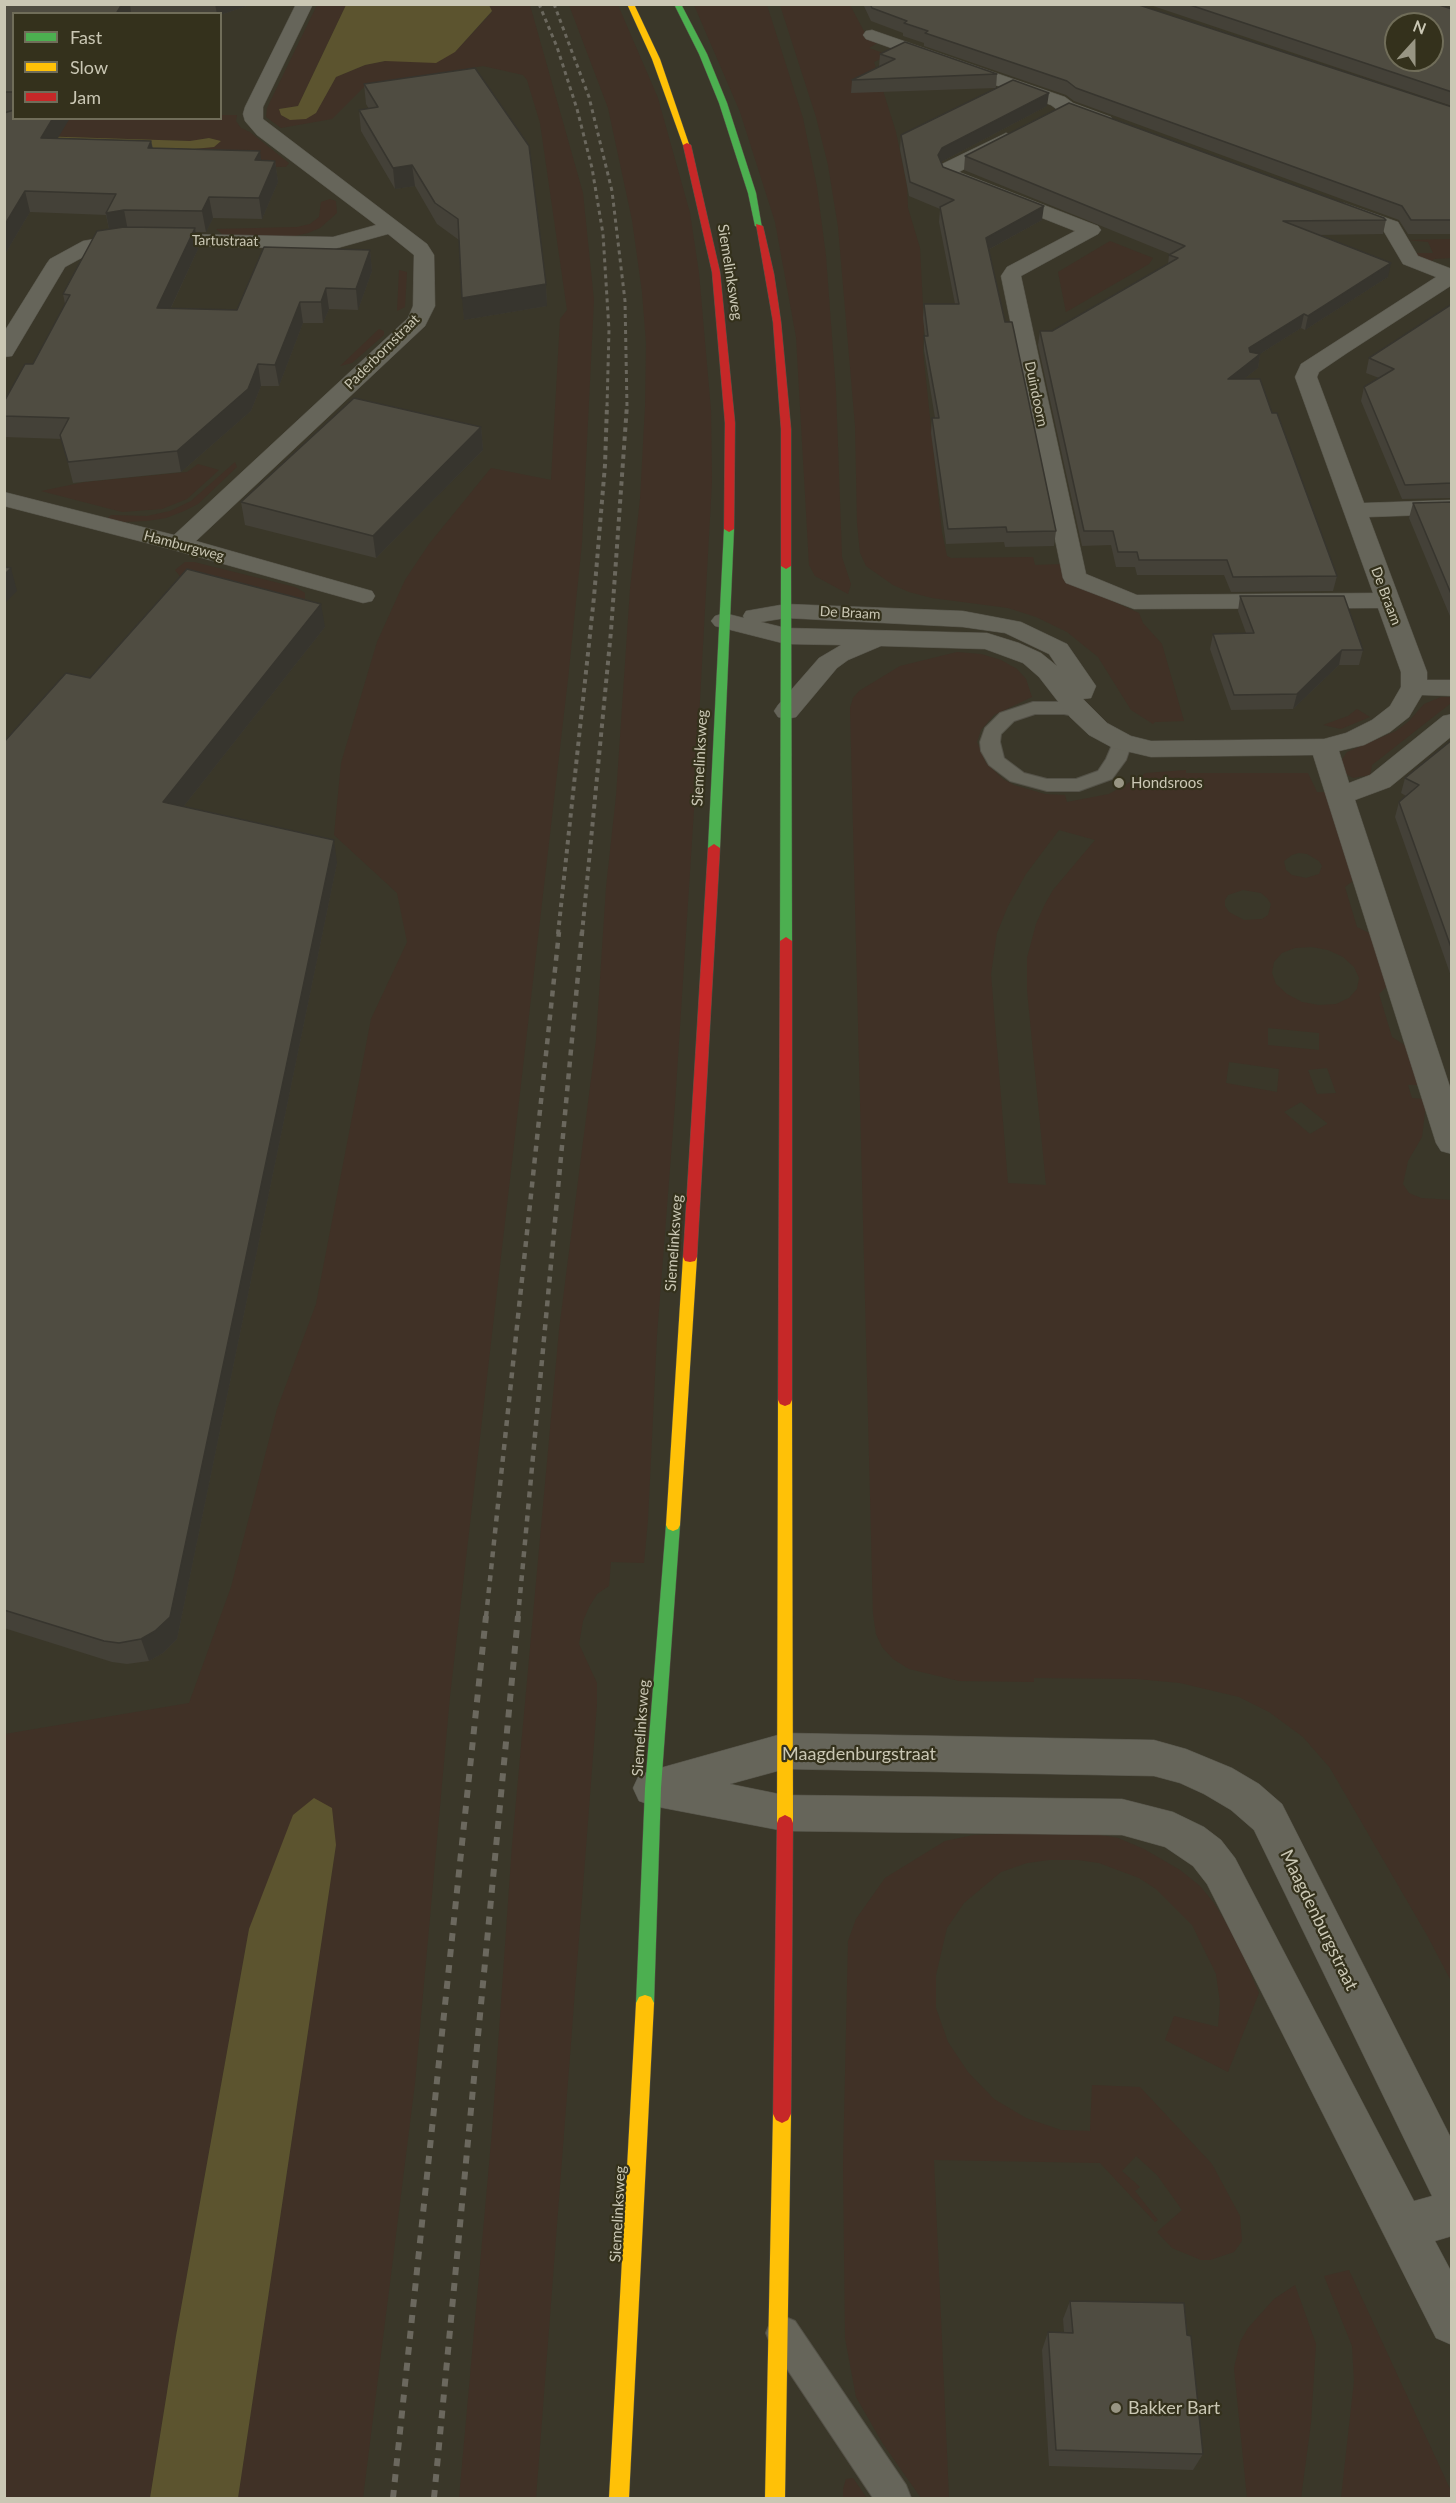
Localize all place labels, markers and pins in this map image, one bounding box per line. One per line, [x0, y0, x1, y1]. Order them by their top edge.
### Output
place label: Hondsroos [1131, 774, 1203, 792]
marker: Hondsroos [1112, 776, 1126, 790]
place label: Bakker Bart [1128, 2397, 1220, 2419]
marker: Bakker Bart [1109, 2401, 1123, 2415]

